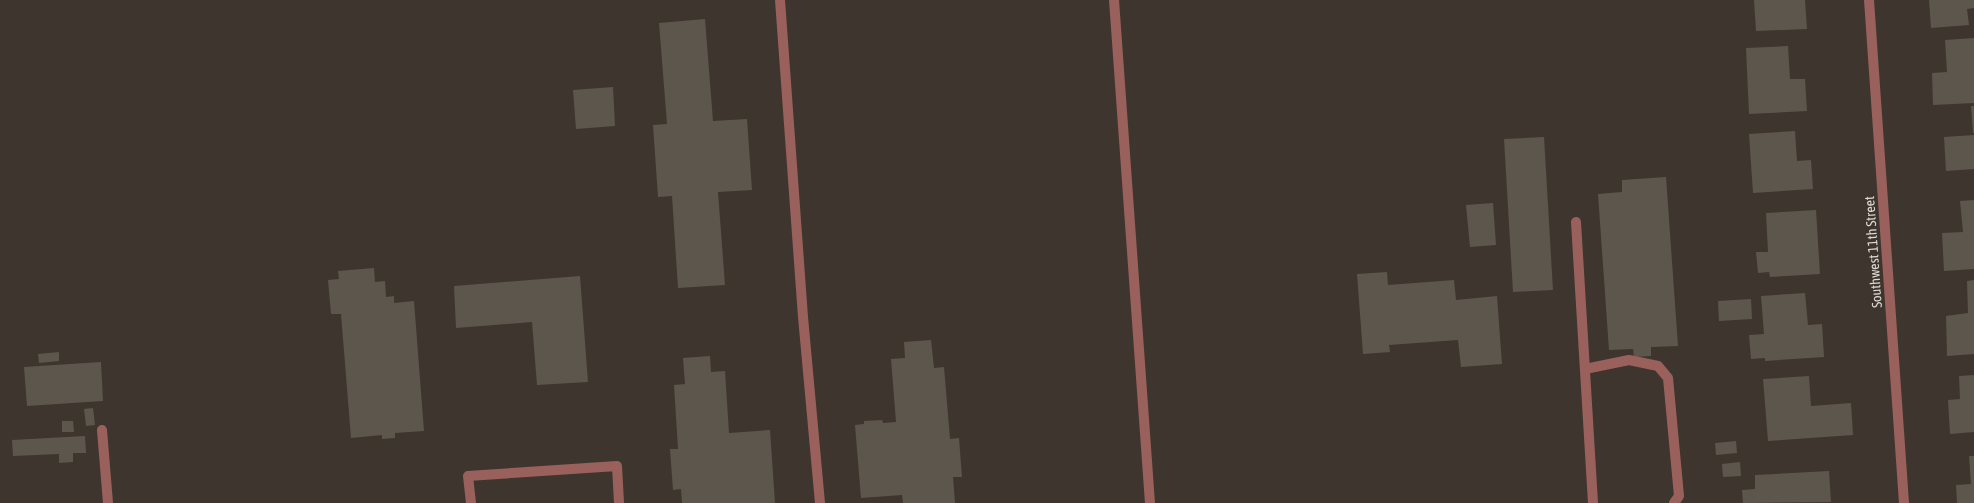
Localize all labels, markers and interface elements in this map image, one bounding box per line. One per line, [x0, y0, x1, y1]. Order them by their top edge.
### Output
street label: Southwest 11th Street [1861, 196, 1885, 308]

